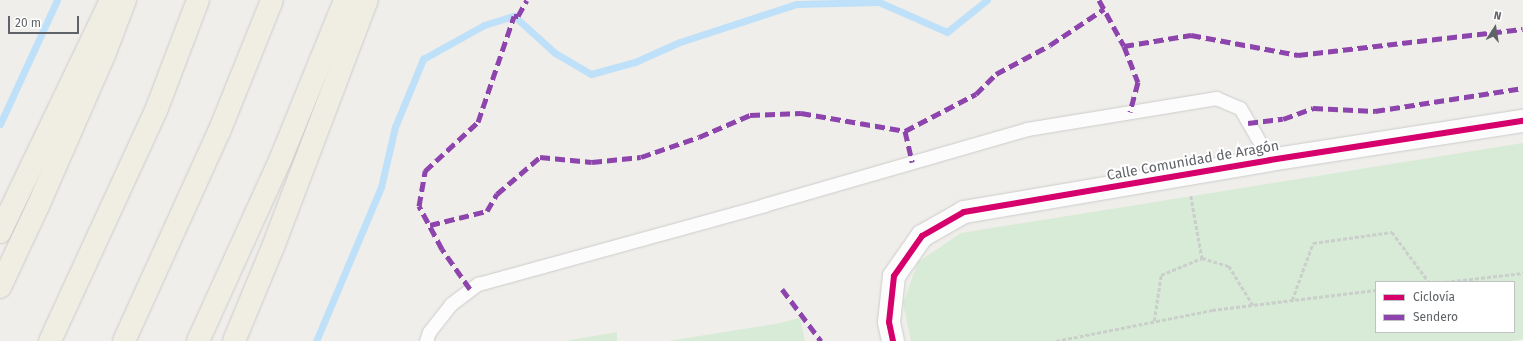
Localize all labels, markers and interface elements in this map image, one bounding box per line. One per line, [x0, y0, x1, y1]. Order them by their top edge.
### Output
scale bar [10, 8, 81, 34]
north arrow [1475, 8, 1515, 48]
text: N [1493, 9, 1503, 23]
text: 20 m [15, 16, 41, 30]
street label: Calle Comunidad de Aragón [1106, 138, 1280, 184]
legend [1375, 281, 1515, 333]
text: Ciclovía [1413, 290, 1455, 304]
text: Sendero [1413, 310, 1458, 324]

